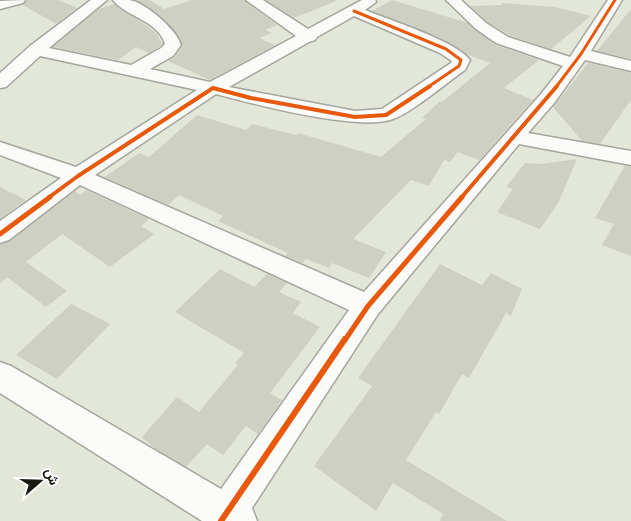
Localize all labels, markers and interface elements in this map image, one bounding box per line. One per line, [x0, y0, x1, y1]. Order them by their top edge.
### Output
north arrow [15, 456, 65, 506]
text: ش [41, 466, 63, 488]

